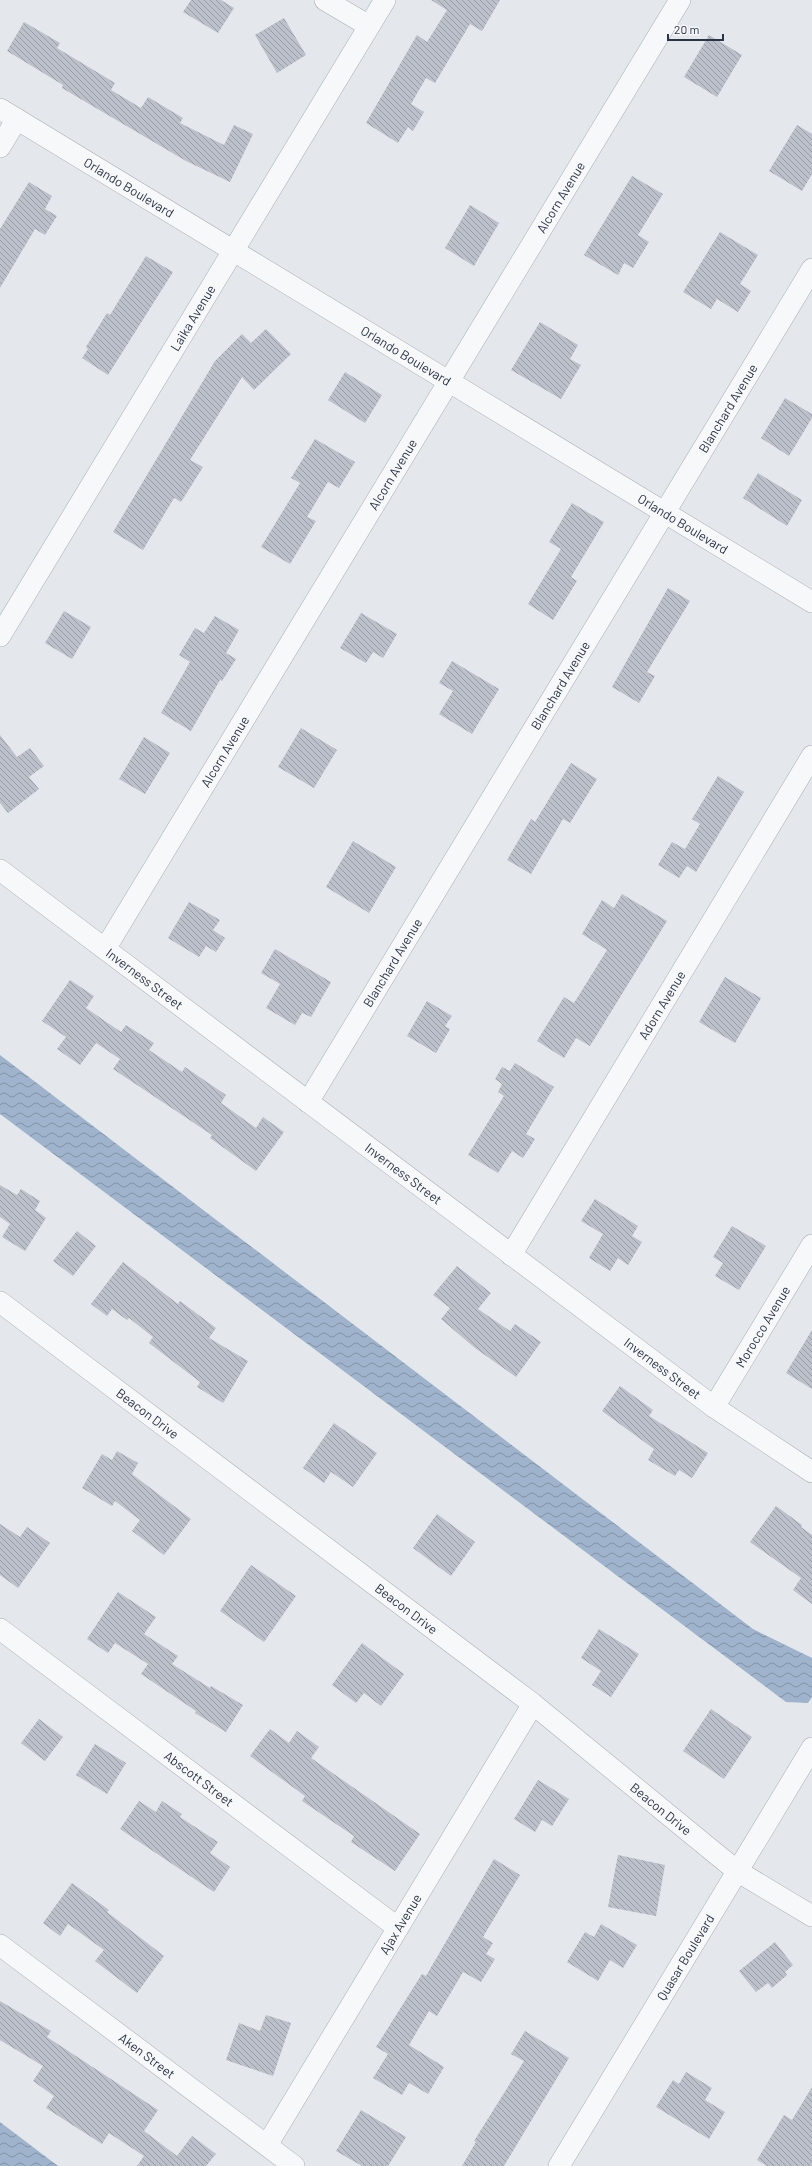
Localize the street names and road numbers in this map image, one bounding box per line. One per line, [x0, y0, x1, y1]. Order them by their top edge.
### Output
street label: Orlando Boulevard [81, 154, 177, 221]
street label: Alcorn Avenue [533, 159, 588, 236]
street label: Laika Avenue [167, 282, 219, 354]
street label: Orlando Boulevard [358, 322, 454, 389]
street label: Blanchard Avenue [695, 361, 761, 455]
street label: Alcorn Avenue [365, 436, 420, 513]
street label: Orlando Boulevard [635, 490, 731, 557]
street label: Blanchard Avenue [527, 638, 593, 733]
street label: Alcorn Avenue [197, 713, 252, 790]
street label: Blanchard Avenue [359, 915, 425, 1010]
street label: Inverness Street [103, 945, 186, 1013]
street label: Adorn Avenue [635, 968, 689, 1042]
street label: Inverness Street [362, 1139, 445, 1208]
street label: Morocco Avenue [732, 1283, 794, 1370]
street label: Inverness Street [621, 1334, 704, 1402]
street label: Beacon Drive [113, 1385, 182, 1442]
street label: Beacon Drive [372, 1580, 441, 1637]
street label: Abscott Street [161, 1747, 237, 1810]
street label: Beacon Drive [627, 1779, 695, 1838]
street label: Ajax Avenue [376, 1891, 425, 1957]
street label: Quasar Boulevard [653, 1911, 718, 2003]
street label: Aken Street [116, 2029, 178, 2082]

